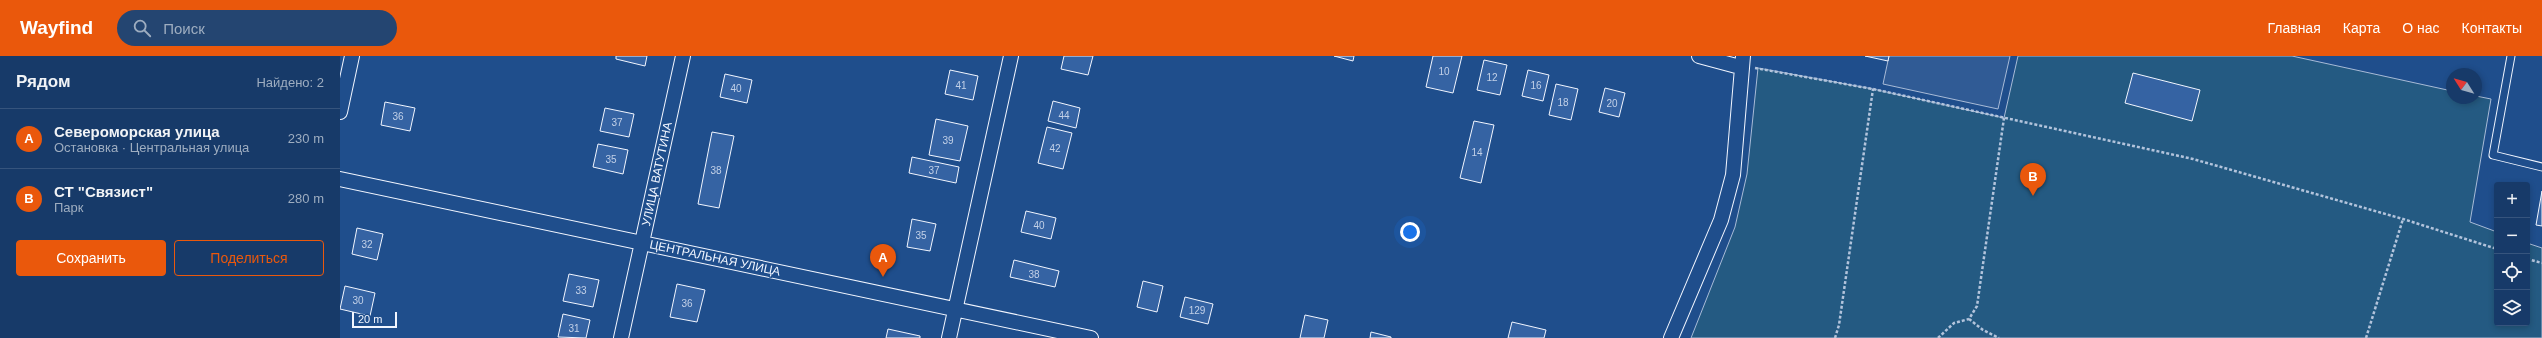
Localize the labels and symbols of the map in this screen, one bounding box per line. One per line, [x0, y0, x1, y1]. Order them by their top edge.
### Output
house number: 10 [1438, 66, 1450, 77]
north arrow [2446, 68, 2482, 104]
house number: 12 [1486, 72, 1498, 83]
house number: 41 [955, 80, 967, 91]
house number: 16 [1530, 80, 1542, 91]
house number: 40 [730, 83, 742, 94]
house number: 18 [1557, 97, 1569, 108]
house number: 20 [1606, 98, 1618, 109]
house number: 44 [1058, 110, 1070, 121]
house number: 36 [392, 111, 404, 122]
house number: 37 [611, 117, 623, 128]
street label: УЛИЦА ВАТУТИНА [639, 121, 675, 227]
house number: 39 [942, 135, 954, 146]
house number: 42 [1049, 143, 1061, 154]
house number: 14 [1471, 147, 1483, 158]
house number: 35 [605, 154, 617, 165]
pin: B [2020, 163, 2046, 196]
house number: 38 [710, 165, 722, 176]
house number: 37 [928, 165, 940, 176]
house number: 40 [1033, 220, 1045, 231]
your location [1400, 222, 1420, 242]
house number: 35 [915, 230, 927, 241]
street label: ЦЕНТРАЛЬНАЯ УЛИЦА [648, 237, 782, 279]
house number: 32 [361, 239, 373, 250]
pin: A [870, 244, 896, 277]
house number: 38 [1028, 269, 1040, 280]
house number: 33 [575, 285, 587, 296]
house number: 30 [352, 295, 364, 306]
house number: 36 [681, 298, 693, 309]
house number: 129 [1189, 305, 1206, 316]
scale bar [352, 310, 397, 329]
house number: 31 [568, 323, 580, 334]

